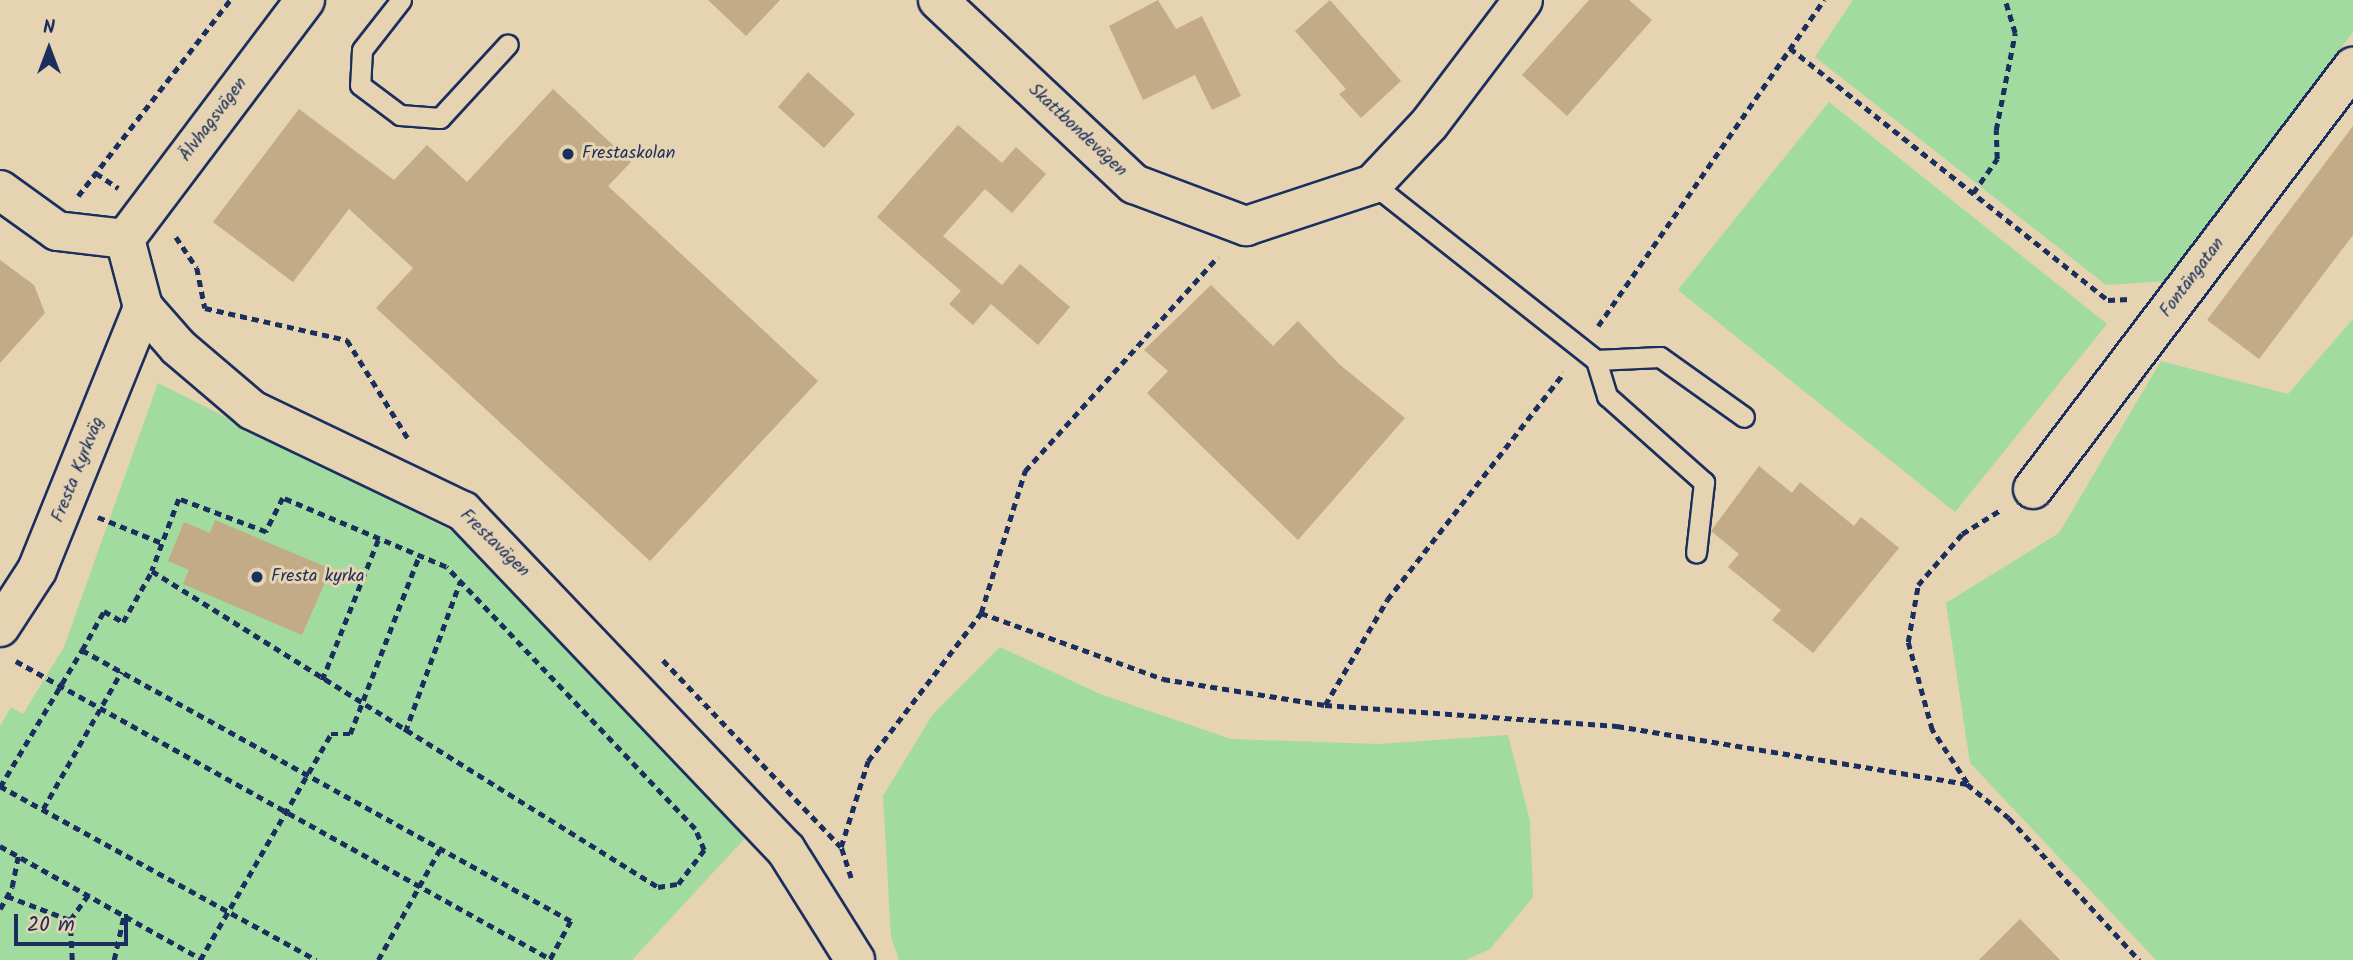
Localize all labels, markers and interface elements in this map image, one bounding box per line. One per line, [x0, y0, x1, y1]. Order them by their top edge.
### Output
text: N [43, 13, 55, 43]
north arrow [14, 14, 84, 84]
street label: Älvhagsvägen [175, 74, 253, 166]
street label: Skattbondevägen [1023, 80, 1131, 182]
place label: Frestaskolan [582, 143, 675, 165]
marker: Frestaskolan [560, 146, 576, 162]
street label: Fontängatan [2156, 234, 2230, 322]
street label: Fresta Kyrkväg [48, 414, 110, 526]
street label: Frestavägen [455, 505, 533, 583]
place label: Fresta kyrka [271, 566, 364, 588]
marker: Fresta kyrka [249, 569, 265, 585]
scale bar [18, 900, 131, 944]
text: 20 m [27, 909, 75, 942]

